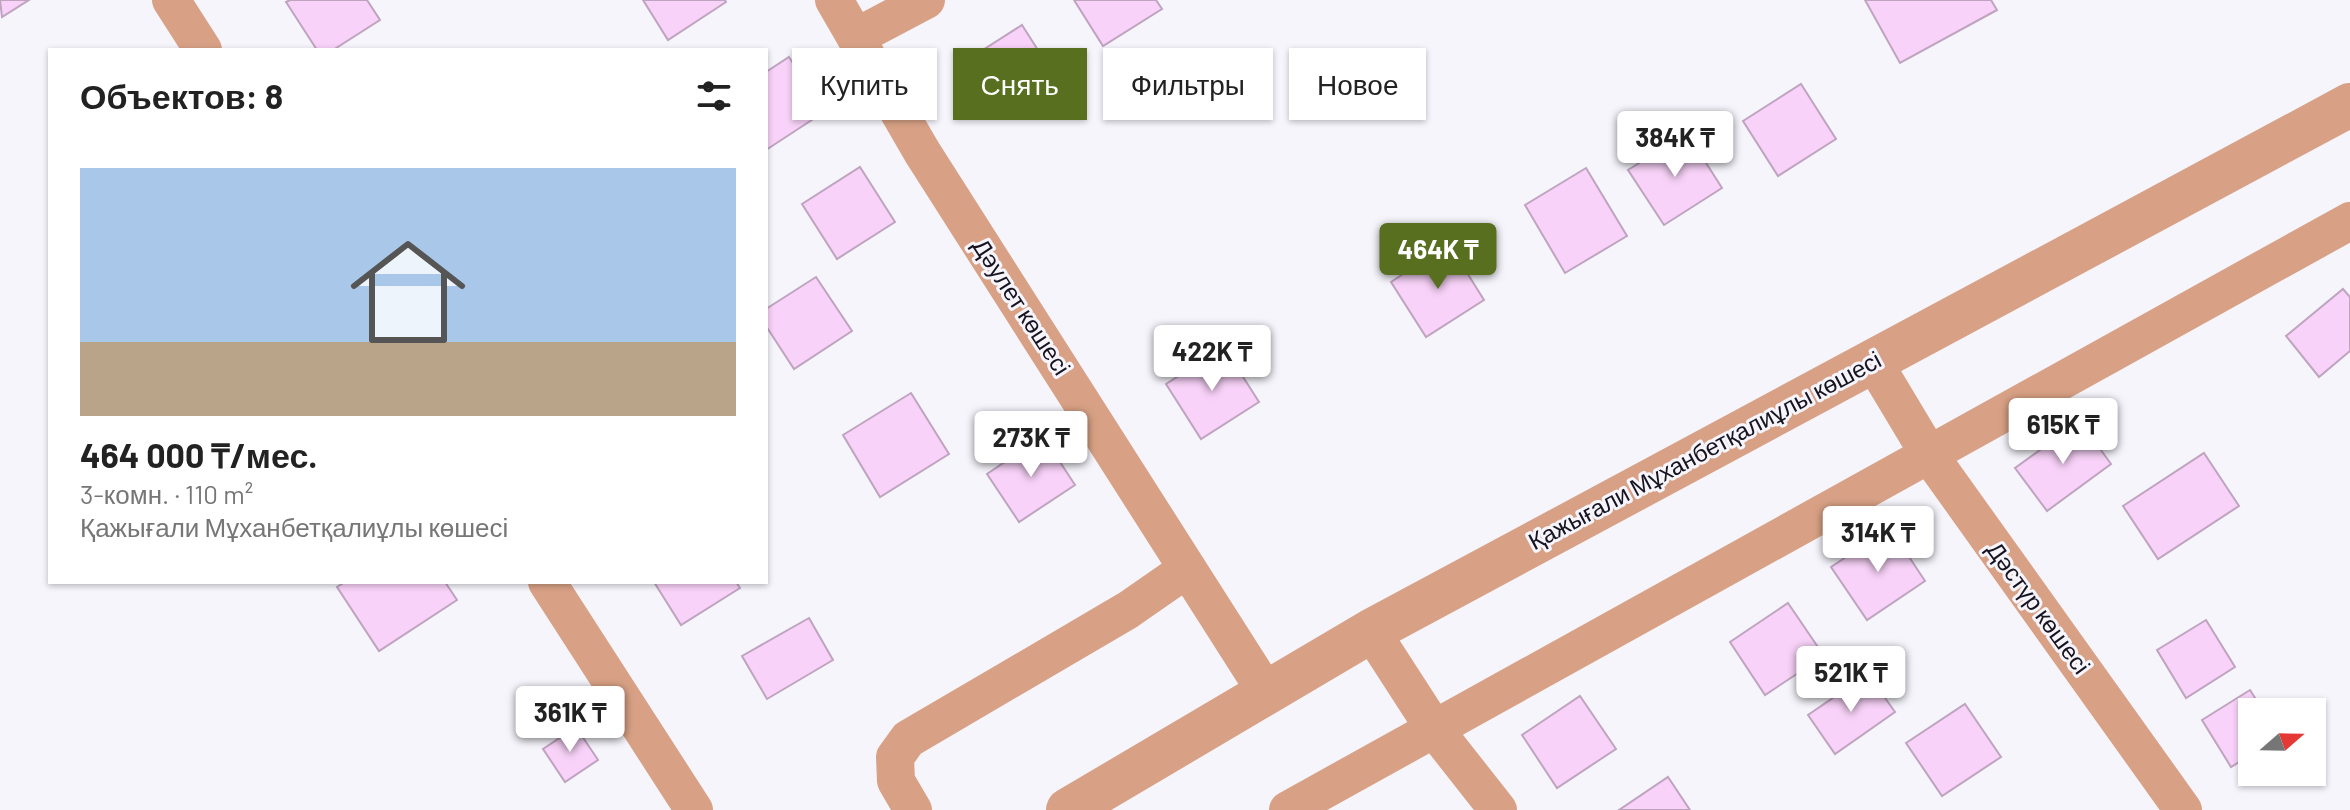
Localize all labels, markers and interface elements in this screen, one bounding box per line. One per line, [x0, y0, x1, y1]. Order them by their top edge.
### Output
chip: Купить [792, 48, 937, 120]
chip: Снять [953, 48, 1087, 120]
chip: Фильтры [1103, 48, 1273, 120]
chip: Новое [1289, 48, 1426, 120]
icon: filters [692, 74, 736, 118]
text: Объектов: 8 [80, 75, 283, 116]
pin: 384K ₸ [1610, 111, 1740, 179]
text: 384K ₸ [1635, 121, 1715, 152]
icon: home [336, 220, 480, 364]
pin: 464K ₸ [1373, 223, 1503, 291]
street label: Дәулет көшесі [967, 232, 1077, 380]
text: 464K ₸ [1397, 233, 1479, 264]
pin: 422K ₸ [1147, 325, 1277, 393]
text: 422K ₸ [1172, 335, 1252, 366]
street label: Қажығали Мұханбетқалиұлы көшесі [1523, 344, 1886, 555]
pin: 615K ₸ [1998, 398, 2128, 466]
text: 615K ₸ [2027, 408, 2099, 439]
pin: 273K ₸ [966, 411, 1096, 479]
text: 273K ₸ [992, 421, 1070, 452]
text: 464 000 ₸/мес. [80, 434, 318, 475]
text: 3-комн. · 110 m² [80, 478, 253, 509]
pin: 314K ₸ [1813, 506, 1943, 574]
text: Қажығали Мұханбетқалиұлы көшесі [80, 511, 508, 542]
text: 314K ₸ [1841, 516, 1915, 547]
street label: Дәстүр көшесі [1981, 535, 2097, 679]
pin: 521K ₸ [1786, 646, 1916, 714]
text: 521K ₸ [1814, 656, 1888, 687]
pin: 361K ₸ [505, 686, 635, 754]
text: 361K ₸ [534, 696, 606, 727]
north arrow [2238, 698, 2326, 786]
map controls [2238, 698, 2326, 786]

